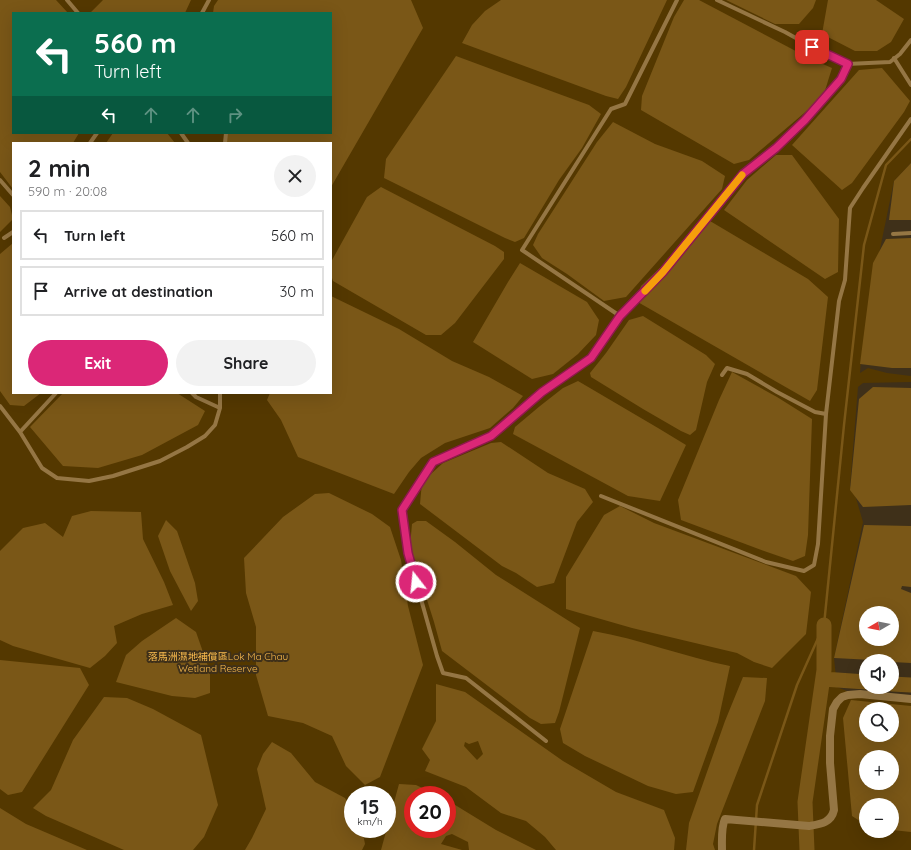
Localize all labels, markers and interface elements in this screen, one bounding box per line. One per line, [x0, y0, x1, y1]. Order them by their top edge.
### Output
text: 560 m [94, 25, 176, 60]
icon: left [28, 28, 80, 80]
pin [795, 30, 829, 64]
icon: arrive [801, 36, 823, 58]
text: Turn left [94, 60, 162, 83]
icon: left [98, 104, 120, 126]
icon: ahead [140, 104, 162, 126]
icon: ahead [182, 104, 204, 126]
icon: right [224, 104, 246, 126]
text: 2 min [28, 153, 90, 183]
button: close [274, 155, 316, 197]
text: 590 m · 20:08 [28, 183, 107, 199]
icon: left [30, 224, 52, 246]
text: Turn left [64, 226, 126, 245]
text: 560 m [271, 226, 314, 245]
icon: arrive [30, 280, 52, 302]
text: Arrive at destination [64, 282, 213, 301]
text: 30 m [279, 282, 314, 301]
button: Exit [28, 340, 168, 386]
button: Share [176, 340, 316, 386]
position arrow [395, 561, 437, 603]
north arrow [859, 606, 899, 646]
map controls [859, 606, 899, 838]
park label: 落馬洲濕地補償區Lok Ma Chau Wetland Reserve [148, 650, 288, 675]
button: sound [859, 654, 899, 694]
button: search [859, 702, 899, 742]
button: + [859, 750, 899, 790]
speed limit sign: 20 [404, 786, 456, 838]
text: 15 [360, 794, 380, 819]
button: − [859, 798, 899, 838]
text: km/h [357, 815, 383, 828]

